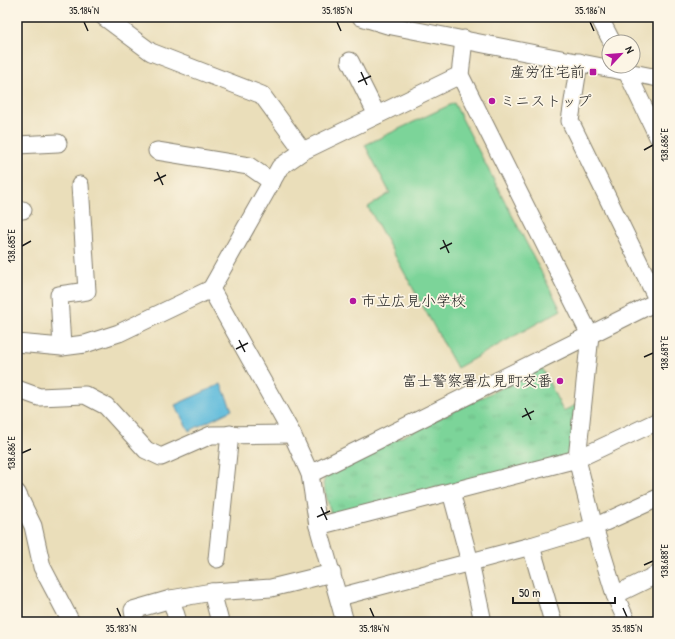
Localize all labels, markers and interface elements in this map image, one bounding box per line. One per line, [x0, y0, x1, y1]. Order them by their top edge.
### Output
text: 35.184°N [69, 4, 99, 17]
text: 35.185°N [322, 4, 352, 17]
text: 35.186°N [575, 4, 605, 17]
north arrow [601, 34, 641, 74]
text: N [622, 44, 638, 55]
place label: 産労住宅前 [510, 61, 585, 82]
marker: 産労住宅前 [588, 67, 598, 77]
place label: ミニストップ [500, 90, 592, 111]
marker: ミニストップ [487, 96, 497, 106]
text: 138.686°E [658, 128, 671, 162]
text: 138.685°E [5, 228, 18, 263]
place label: 市立広見小学校 [361, 290, 466, 311]
marker: 市立広見小学校 [348, 296, 358, 306]
text: 138.687°E [658, 335, 671, 370]
place label: 富士警察署広見町交番 [402, 370, 552, 391]
marker: 富士警察署広見町交番 [555, 376, 565, 386]
text: 138.686°E [5, 436, 18, 470]
text: 138.688°E [658, 543, 671, 578]
scale bar [513, 579, 615, 605]
text: 50 m [519, 584, 540, 601]
text: 35.183°N [106, 622, 136, 635]
text: 35.184°N [359, 622, 389, 635]
text: 35.185°N [612, 622, 642, 635]

